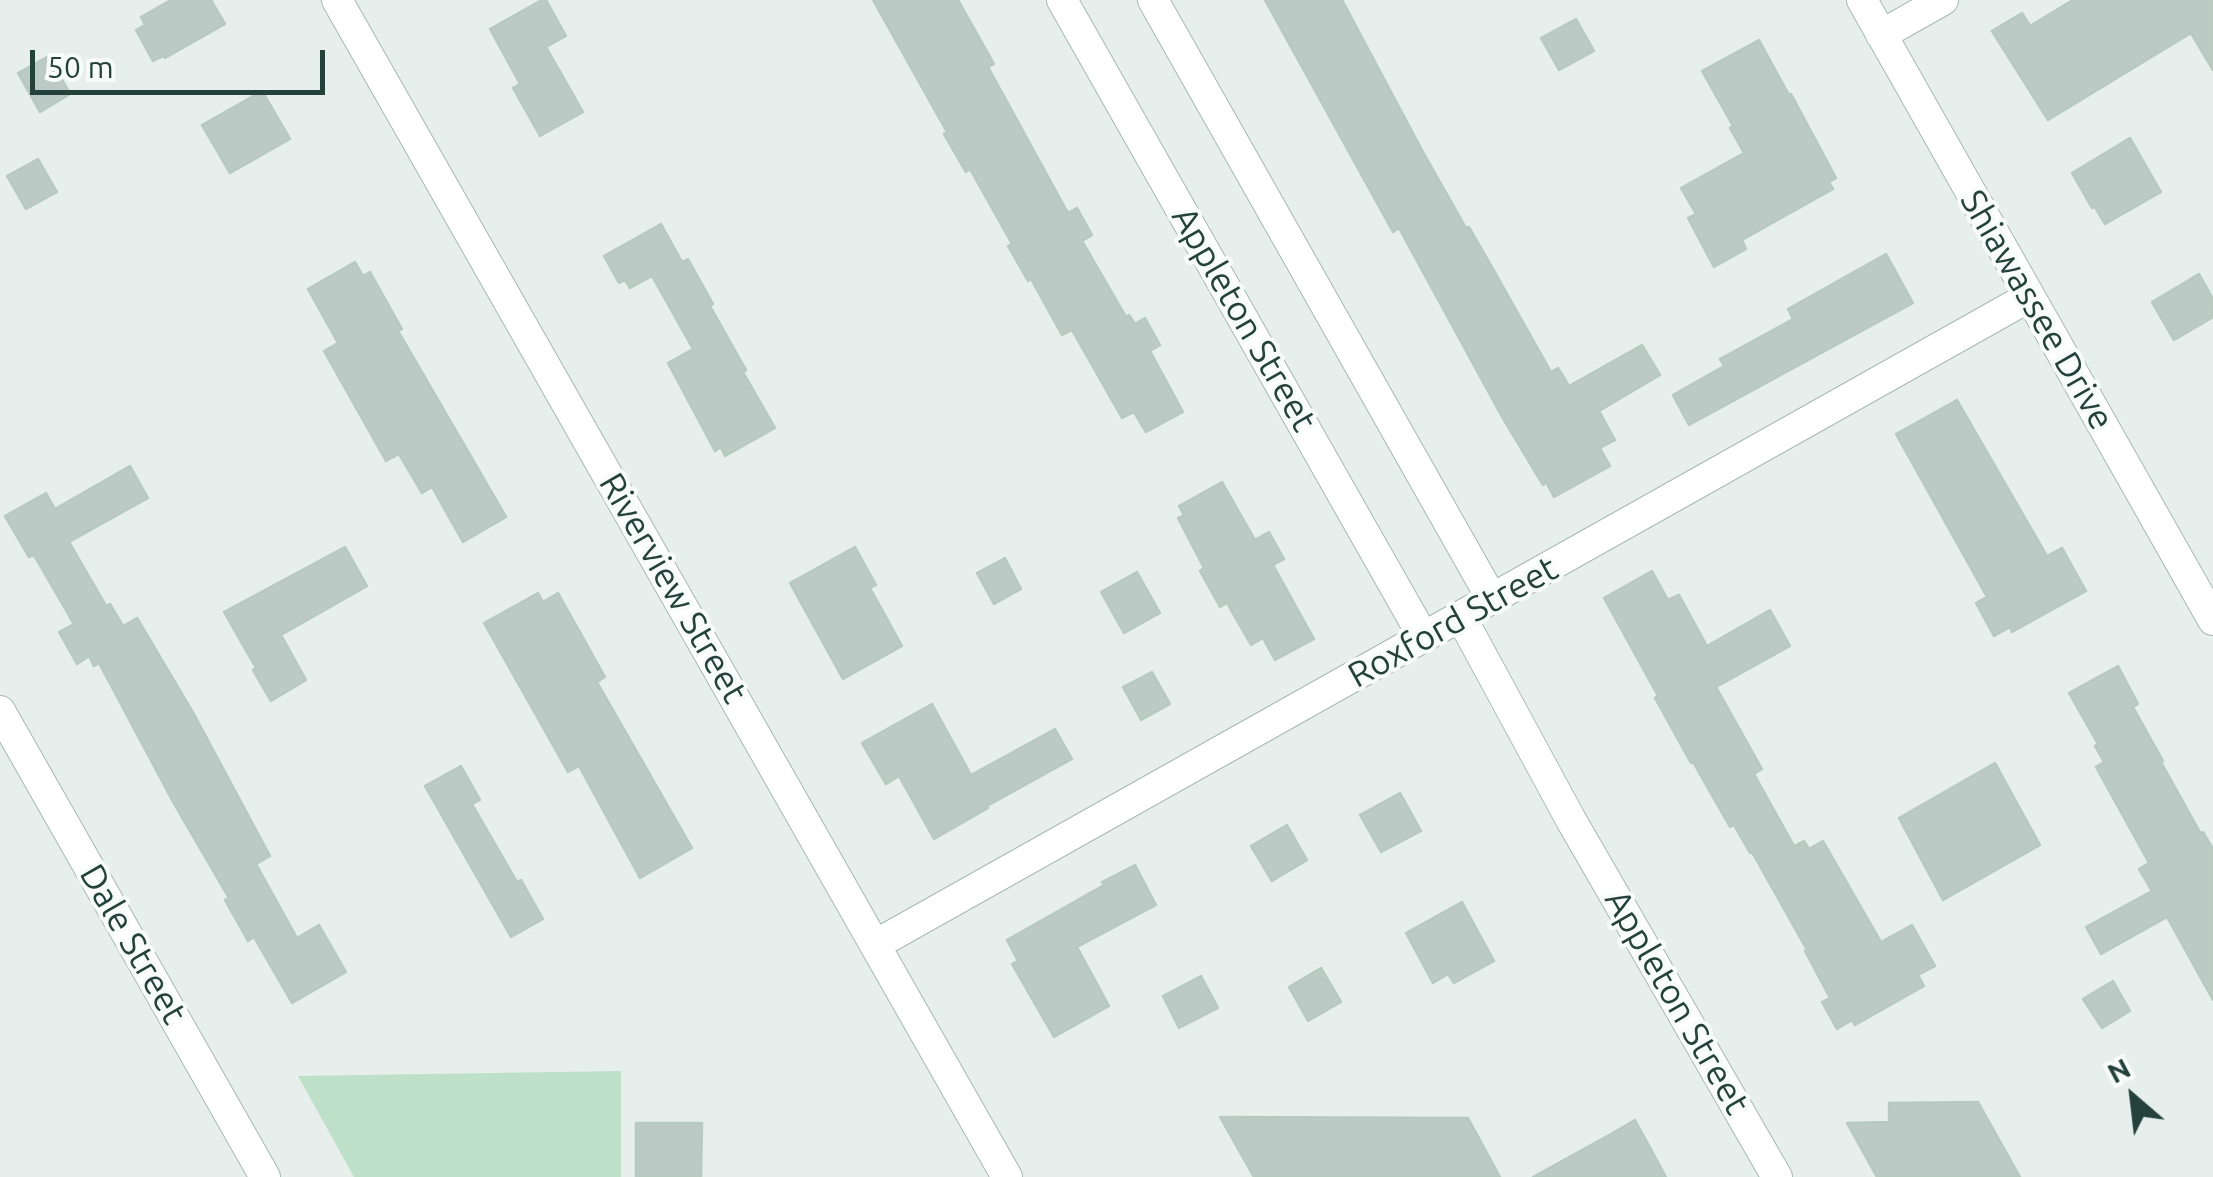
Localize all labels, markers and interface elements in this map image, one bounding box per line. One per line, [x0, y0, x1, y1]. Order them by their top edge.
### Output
scale bar [35, 30, 330, 92]
text: 50 m [47, 50, 114, 84]
street label: Shiawassee Drive [1951, 183, 2123, 437]
street label: Appleton Street [1163, 199, 1325, 439]
street label: Riverview Street [590, 466, 756, 710]
street label: Roxford Street [1341, 547, 1565, 697]
street label: Dale Street [71, 857, 195, 1031]
street label: Appleton Street [1596, 882, 1758, 1122]
north arrow [2083, 1047, 2183, 1147]
text: N [2102, 1051, 2135, 1089]

